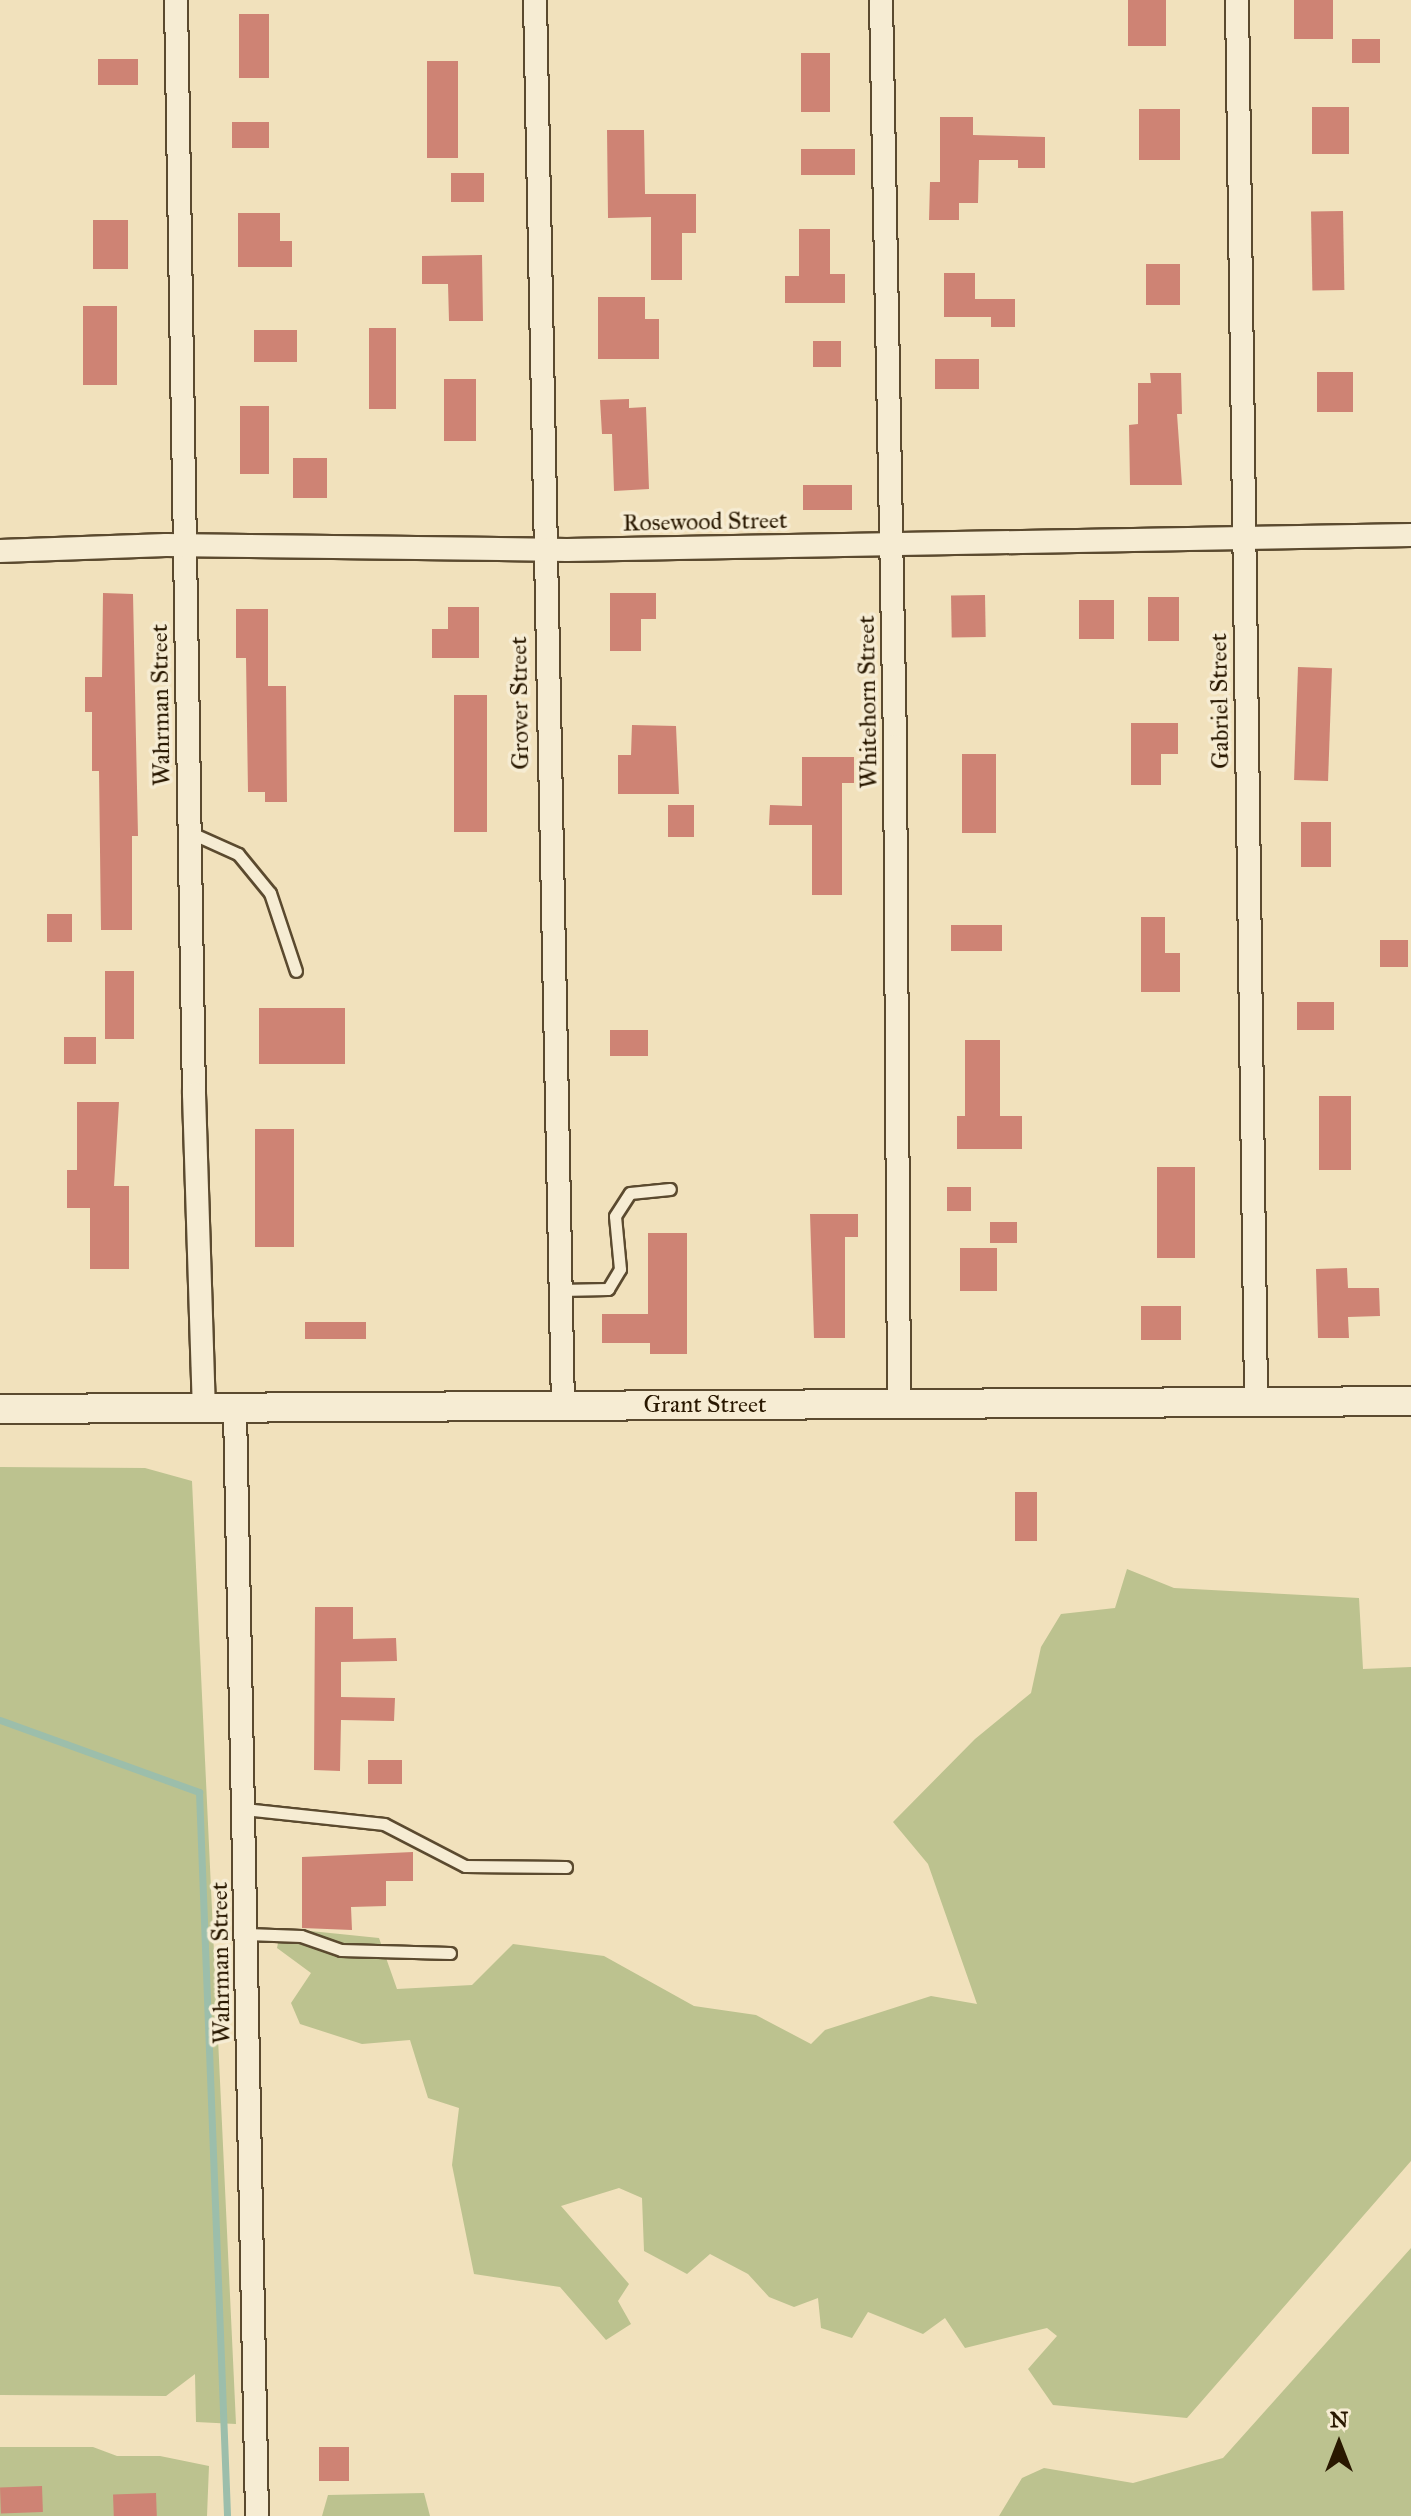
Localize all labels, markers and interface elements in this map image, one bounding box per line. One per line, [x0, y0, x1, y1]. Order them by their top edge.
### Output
street label: Rosewood Street [622, 506, 788, 538]
street label: Whitehorn Street [852, 615, 884, 789]
street label: Wahrman Street [145, 624, 177, 786]
street label: Gabriel Street [1204, 633, 1236, 769]
street label: Grover Street [504, 636, 536, 770]
street label: Grant Street [644, 1391, 766, 1419]
street label: Wahrman Street [205, 1882, 237, 2044]
north arrow [1299, 2404, 1379, 2484]
text: N [1330, 2406, 1348, 2433]

